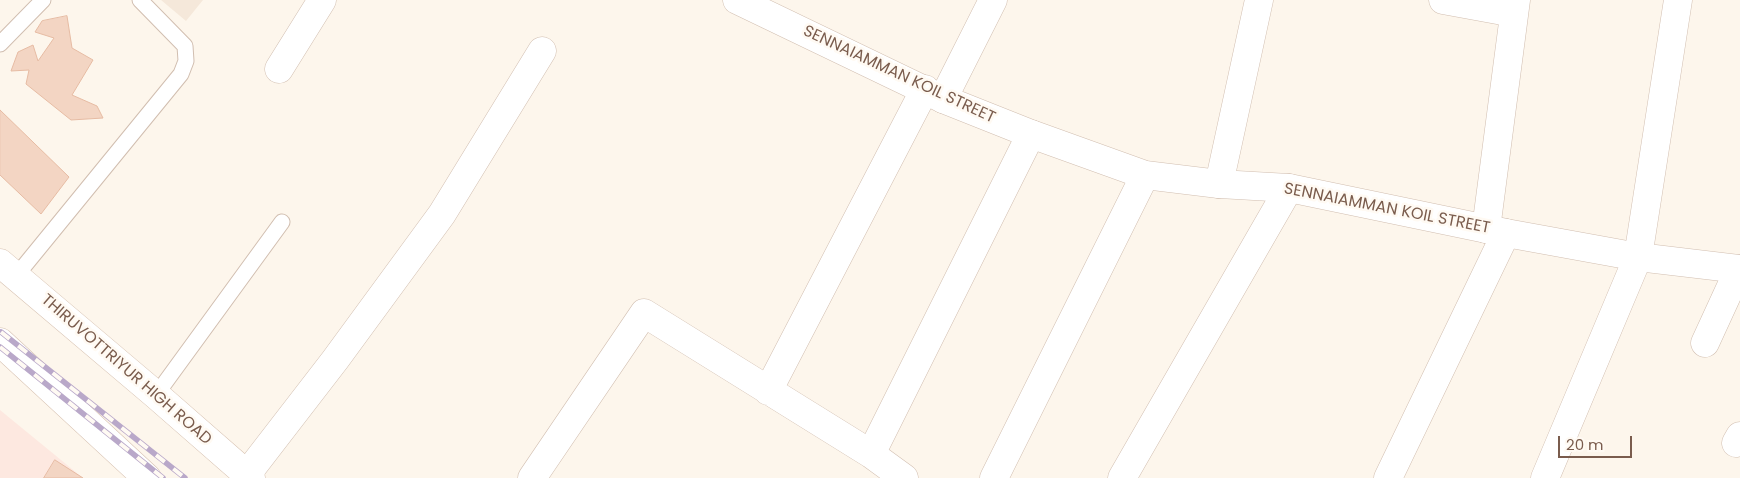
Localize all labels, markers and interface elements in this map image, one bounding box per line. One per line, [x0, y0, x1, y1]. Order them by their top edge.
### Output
street label: SENNAIAMMAN KOIL STREET [800, 22, 998, 128]
street label: SENNAIAMMAN KOIL STREET [1282, 180, 1492, 238]
street label: THIRUVOTTRIYUR HIGH ROAD [37, 291, 215, 449]
scale bar [1560, 426, 1634, 458]
text: 20 m [1566, 434, 1604, 455]

